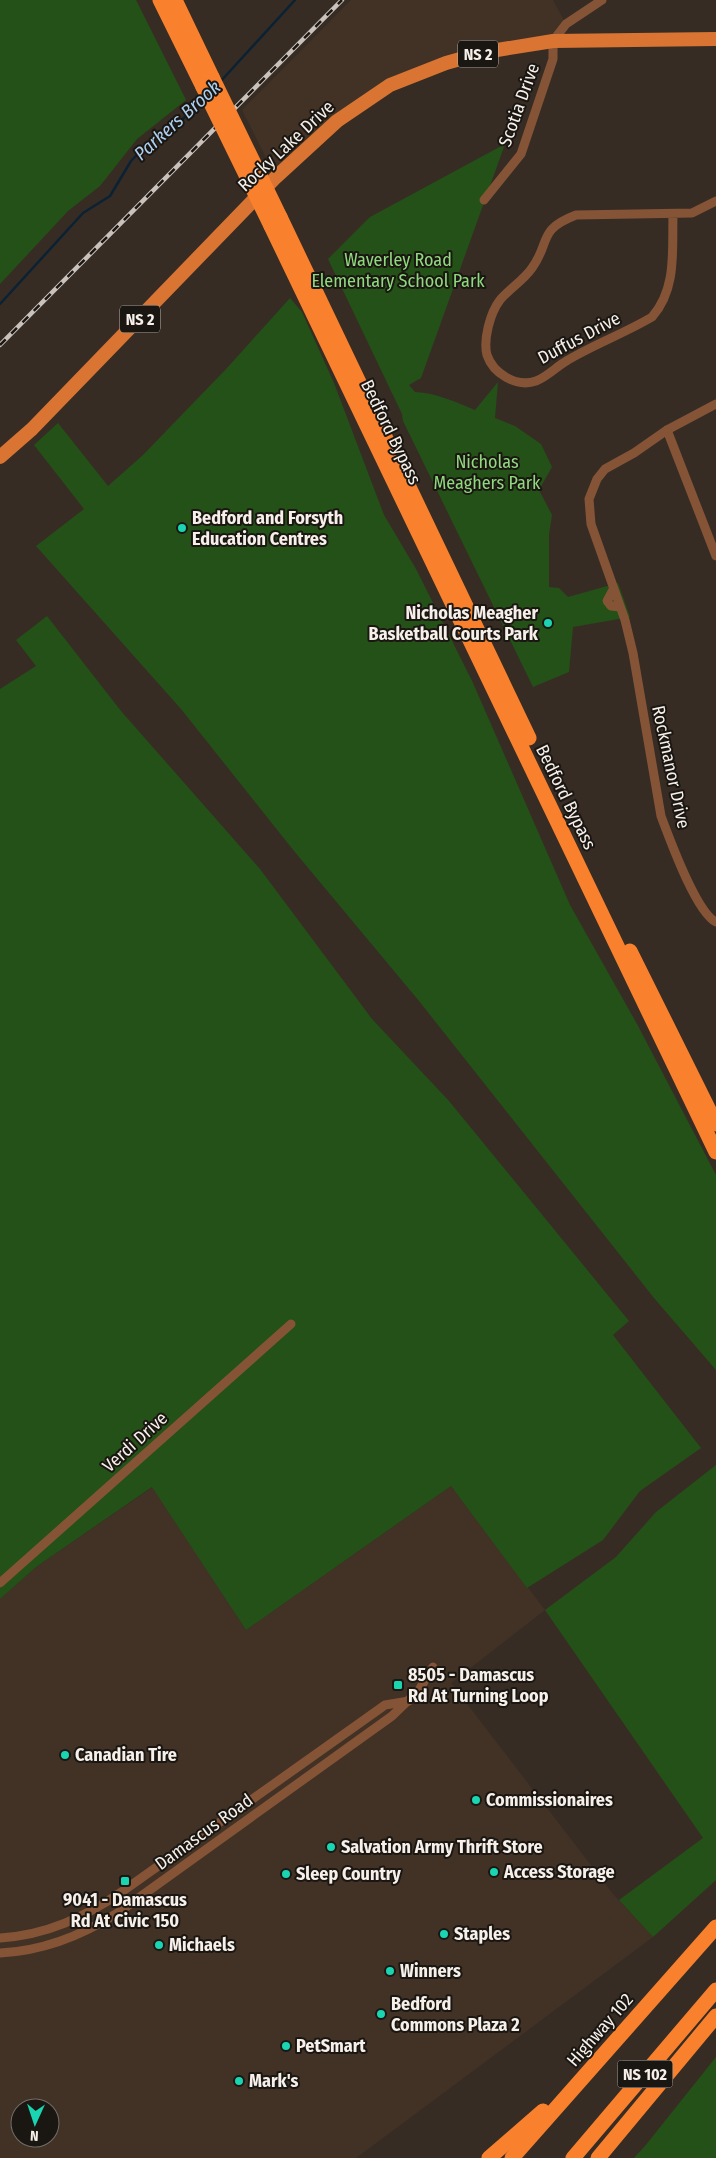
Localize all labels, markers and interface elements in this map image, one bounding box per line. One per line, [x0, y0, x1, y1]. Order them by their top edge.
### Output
road number: NS 2 [458, 41, 498, 68]
street label: Scotia Drive [494, 60, 544, 150]
water label: Parkers Brook [129, 76, 225, 165]
street label: Rocky Lake Drive [233, 96, 339, 196]
park label: Waverley Road Elementary School Park [311, 249, 485, 292]
road number: NS 2 [120, 306, 160, 332]
street label: Duffus Drive [534, 307, 624, 369]
street label: Bedford Bypass [356, 376, 426, 488]
park label: Nicholas Meaghers Park [434, 451, 541, 494]
place label: Bedford and Forsyth Education Centres [192, 507, 343, 550]
marker: Bedford and Forsyth Education Centres [176, 522, 188, 534]
place label: Nicholas Meagher Basketball Courts Park [369, 602, 539, 645]
marker: Nicholas Meagher Basketball Courts Park [542, 617, 554, 629]
street label: Rockmanor Drive [647, 703, 695, 831]
street label: Bedford Bypass [531, 741, 601, 853]
street label: Verdi Drive [98, 1407, 172, 1477]
place label: 8505 - Damascus Rd At Turning Loop [408, 1664, 549, 1707]
marker: 8505 - Damascus Rd At Turning Loop [392, 1679, 404, 1691]
place label: Canadian Tire [75, 1744, 177, 1766]
marker: Canadian Tire [59, 1749, 71, 1761]
street label: Damascus Road [151, 1789, 257, 1875]
place label: Commissionaires [486, 1789, 613, 1811]
marker: Commissionaires [470, 1794, 482, 1806]
place label: Salvation Army Thrift Store [341, 1836, 543, 1858]
marker: Salvation Army Thrift Store [325, 1841, 337, 1853]
place label: Access Storage [503, 1861, 615, 1883]
place label: Sleep Country [296, 1863, 401, 1885]
marker: Access Storage [488, 1866, 500, 1878]
marker: Sleep Country [280, 1868, 292, 1880]
marker: 9041 - Damascus Rd At Civic 150 [119, 1875, 131, 1887]
place label: 9041 - Damascus Rd At Civic 150 [63, 1889, 187, 1932]
place label: Staples [454, 1923, 510, 1945]
marker: Staples [438, 1928, 450, 1940]
place label: Michaels [169, 1934, 235, 1956]
marker: Michaels [153, 1939, 165, 1951]
place label: Winners [400, 1960, 461, 1982]
marker: Winners [384, 1965, 396, 1977]
street label: Highway 102 [562, 1989, 638, 2071]
place label: Bedford Commons Plaza 2 [391, 1993, 520, 2036]
marker: Bedford Commons Plaza 2 [375, 2008, 387, 2020]
place label: PetSmart [296, 2035, 366, 2057]
marker: PetSmart [280, 2040, 292, 2052]
road number: NS 102 [618, 2060, 672, 2088]
place label: Mark's [249, 2070, 299, 2092]
marker: Mark's [233, 2075, 245, 2087]
north arrow [10, 2098, 60, 2148]
text: N [30, 2127, 39, 2144]

